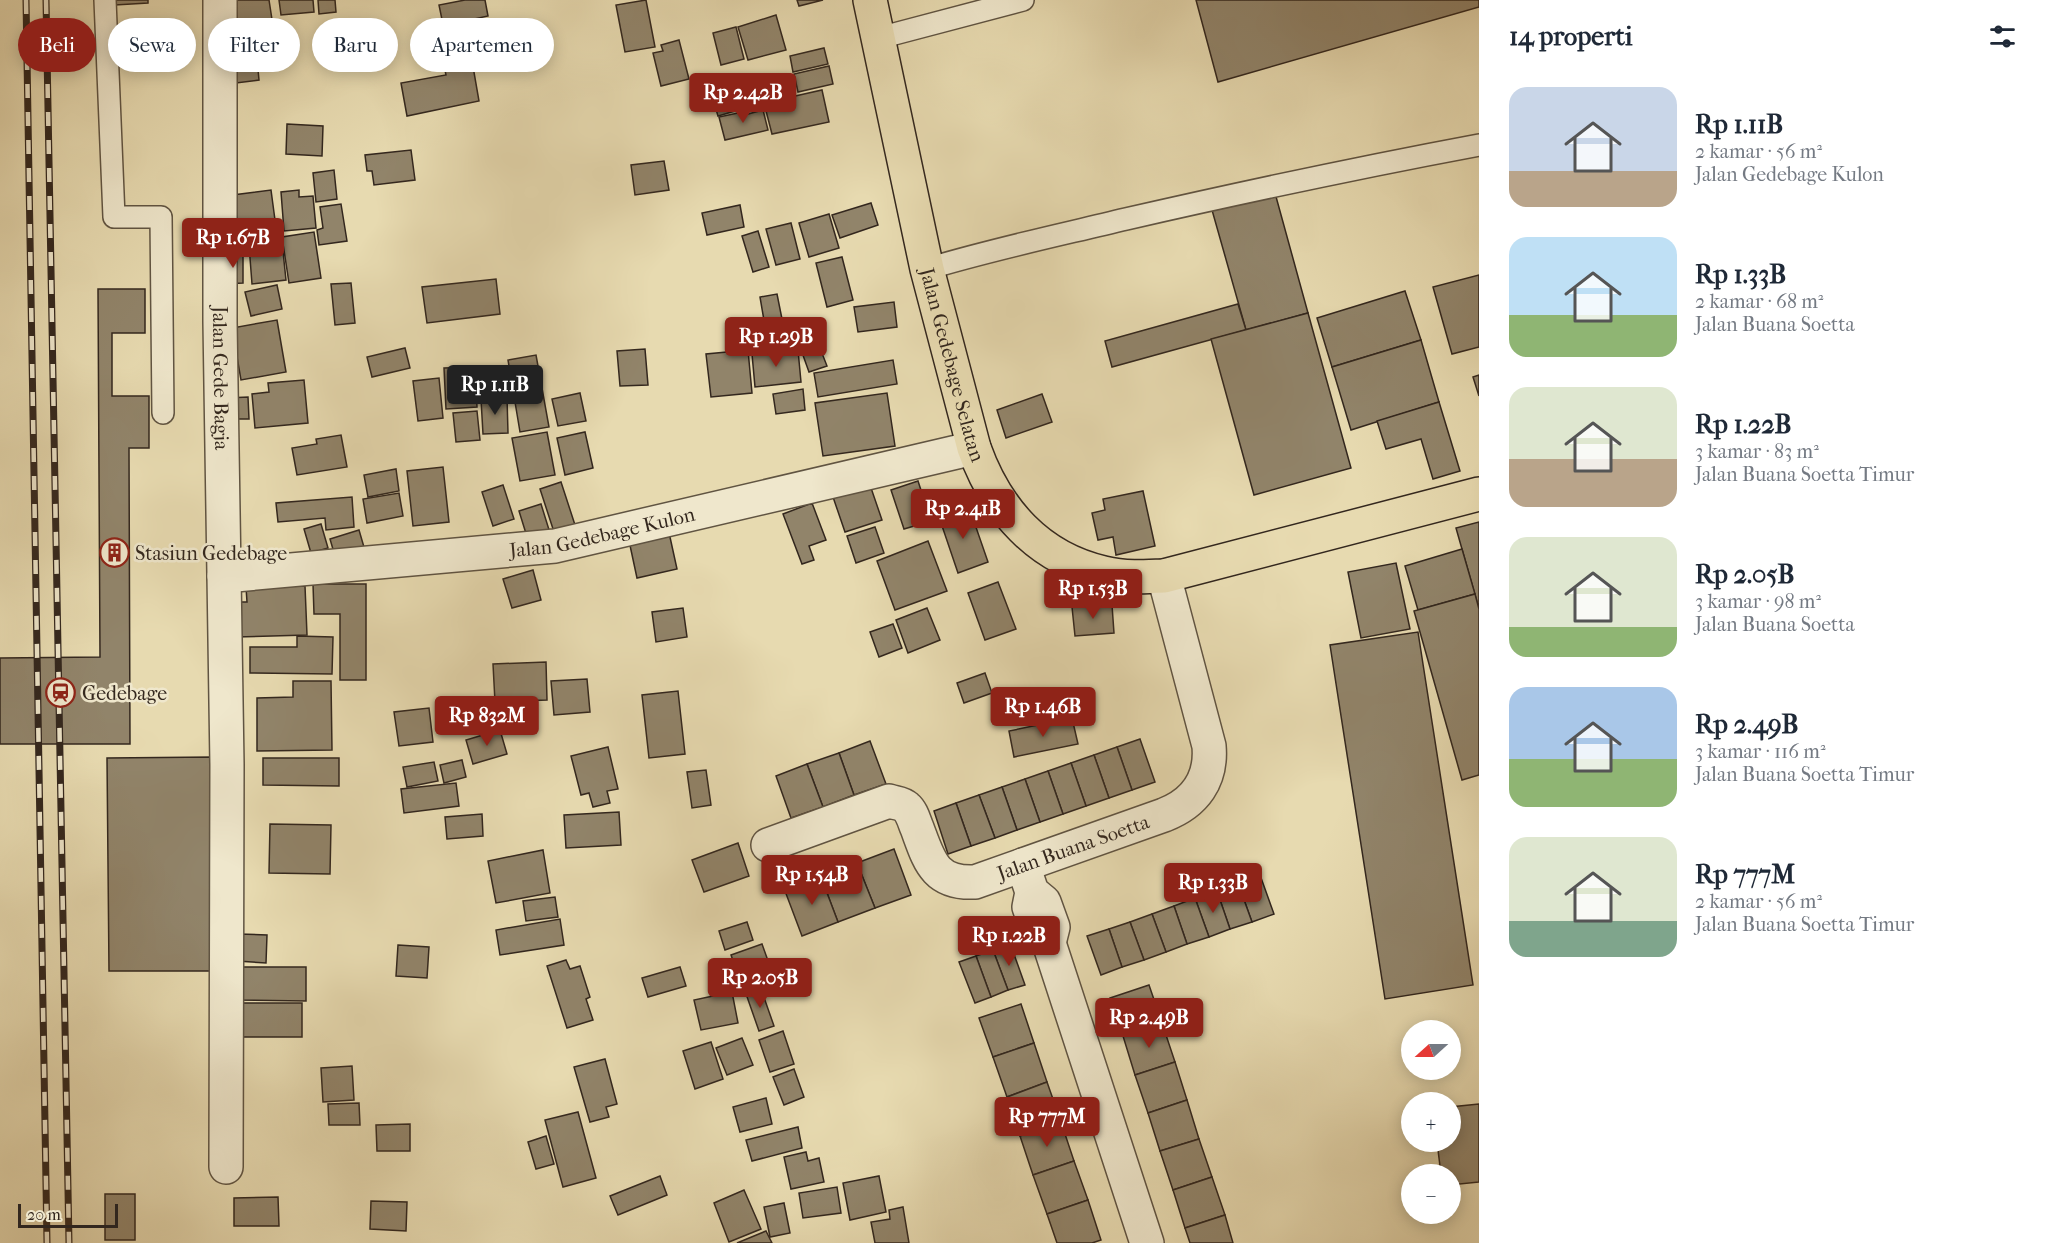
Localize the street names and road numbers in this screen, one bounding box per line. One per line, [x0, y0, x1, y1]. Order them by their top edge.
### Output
street label: Jalan Gedebage Selatan [915, 264, 989, 466]
street label: Jalan Gede Bagja [208, 304, 233, 451]
street label: Jalan Gedebage Kulon [506, 503, 697, 562]
street label: Jalan Buana Soetta [992, 810, 1153, 886]

